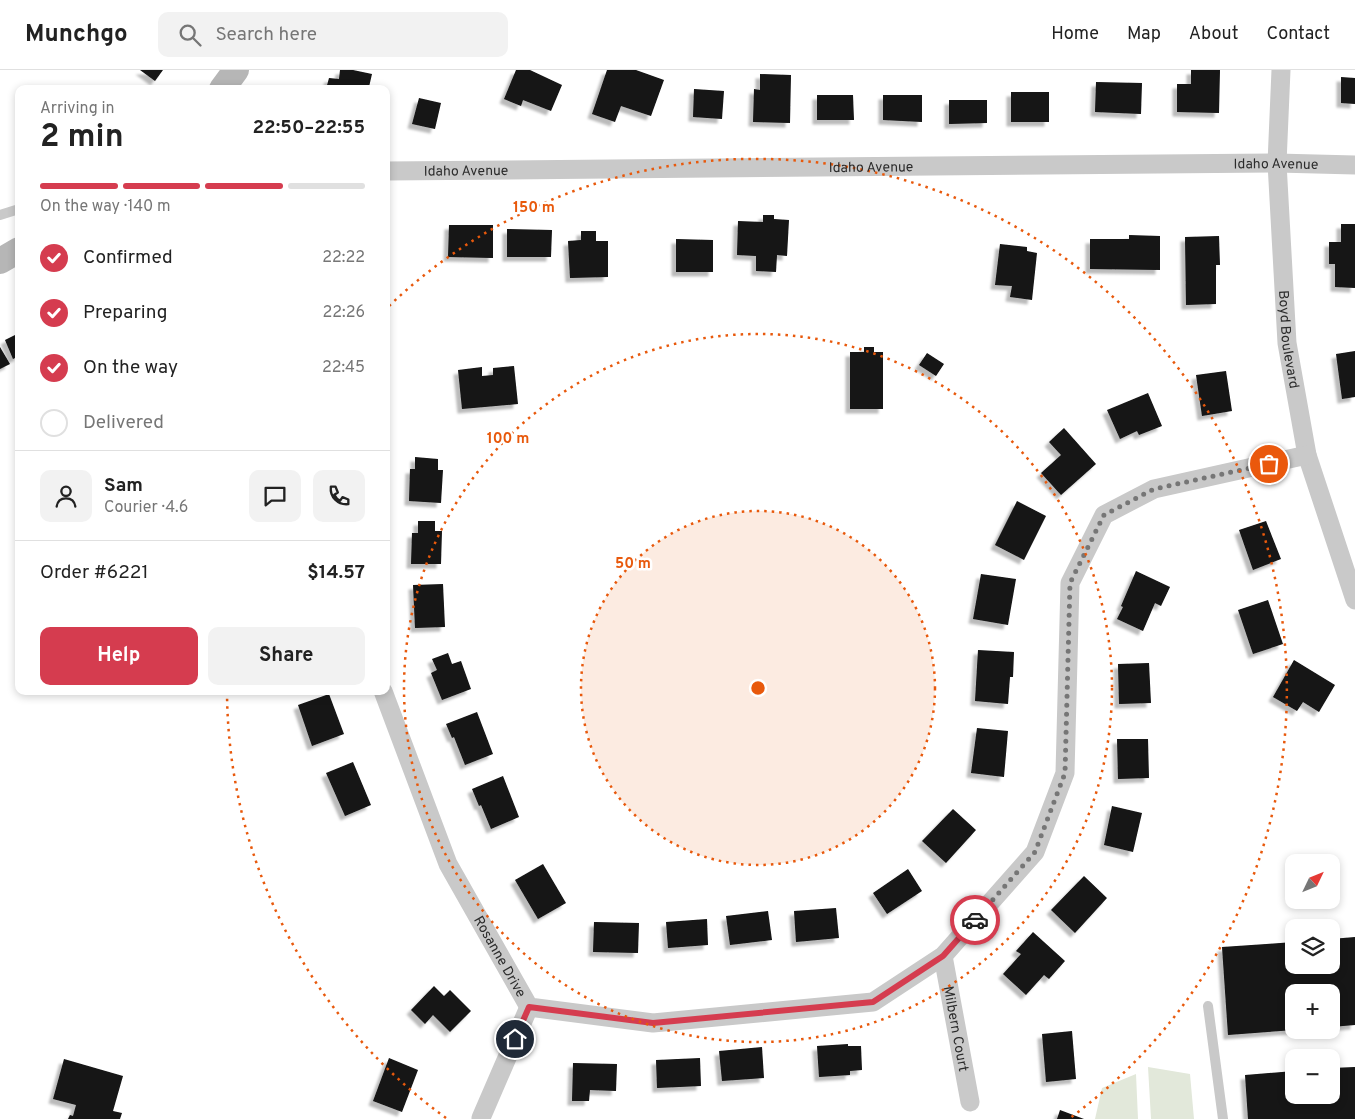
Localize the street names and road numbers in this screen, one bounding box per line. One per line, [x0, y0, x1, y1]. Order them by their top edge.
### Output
street label: Idaho Avenue [1234, 156, 1319, 174]
street label: Idaho Avenue [829, 159, 913, 177]
street label: Idaho Avenue [424, 163, 508, 181]
street label: Boyd Boulevard [1274, 290, 1302, 390]
street label: Rosanne Drive [469, 913, 529, 1001]
street label: Milbern Court [939, 985, 971, 1073]

